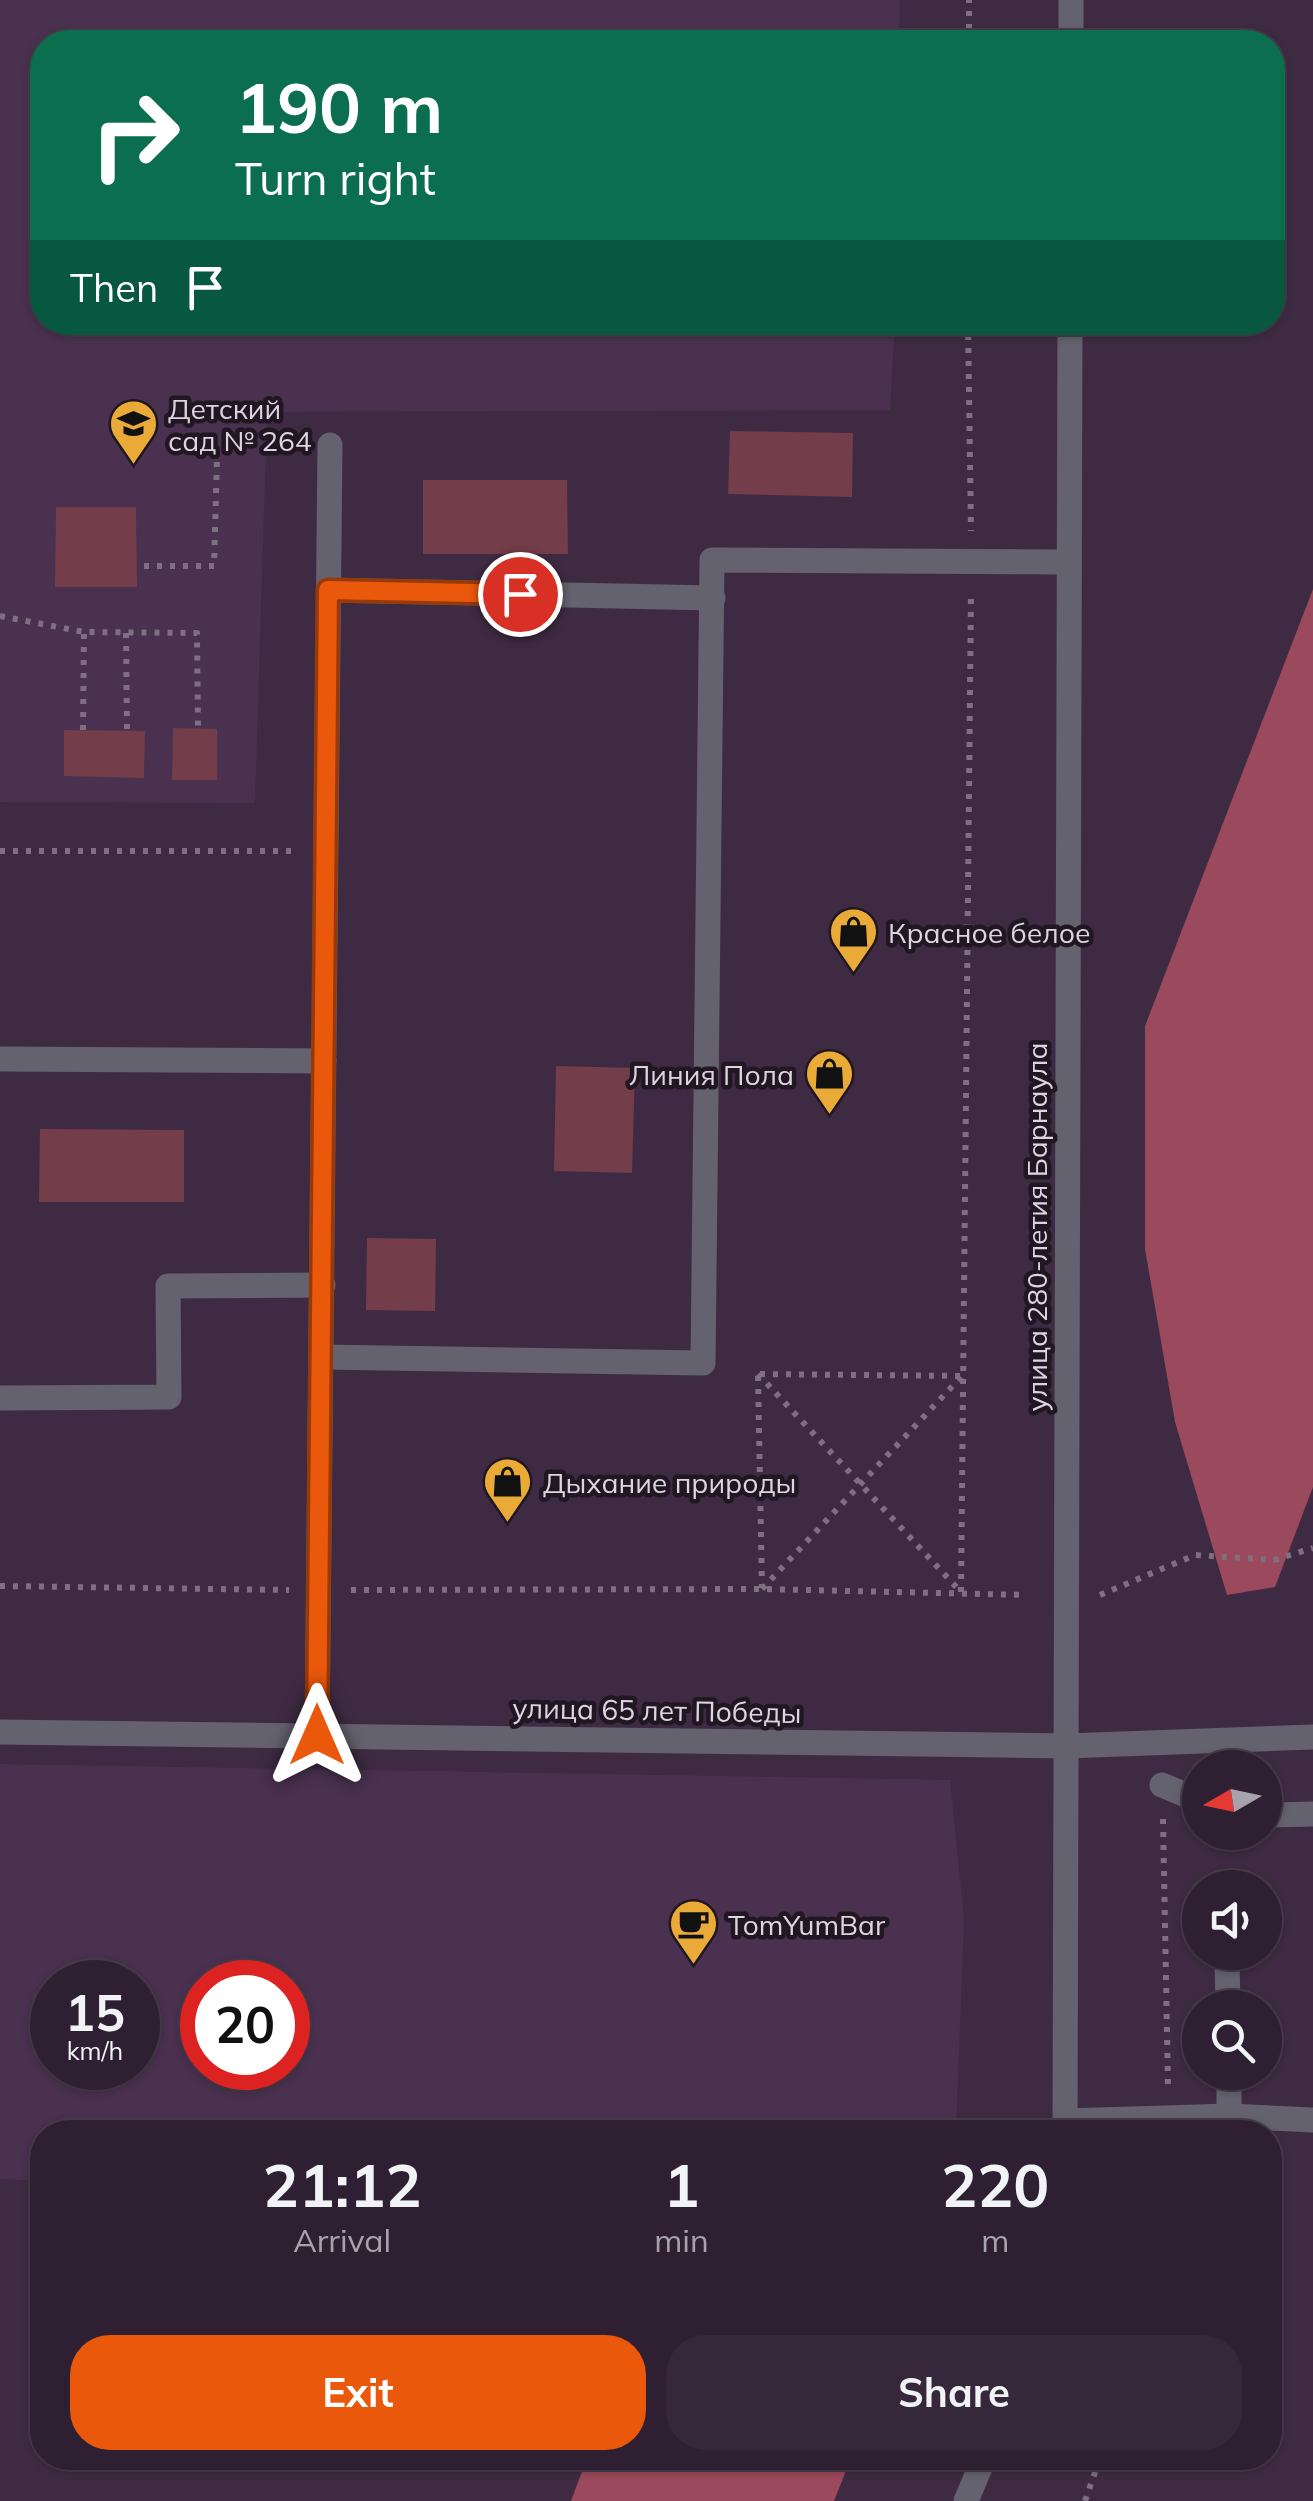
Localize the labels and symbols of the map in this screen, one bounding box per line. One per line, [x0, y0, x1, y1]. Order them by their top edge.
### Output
place label: Детский сад № 264 [168, 391, 312, 458]
school or university icon: Детский сад № 264 [107, 398, 159, 466]
pin [478, 552, 563, 637]
shop icon: Красное белое [827, 906, 879, 974]
place label: Красное белое [888, 915, 1091, 950]
street label: улица 280-летия Барнаула [1019, 1043, 1054, 1411]
shop icon: Линия Пола [803, 1048, 855, 1116]
place label: Линия Пола [629, 1057, 794, 1092]
shop icon: Дыхание природы [482, 1456, 534, 1524]
place label: Дыхание природы [543, 1465, 796, 1500]
position arrow [265, 1683, 369, 1787]
street label: улица 65 лет Победы [512, 1690, 802, 1730]
north arrow [1182, 1750, 1282, 1850]
cafe icon: TomYumBar [667, 1898, 719, 1966]
place label: TomYumBar [728, 1907, 886, 1942]
speed limit sign: 20 [180, 1960, 310, 2090]

